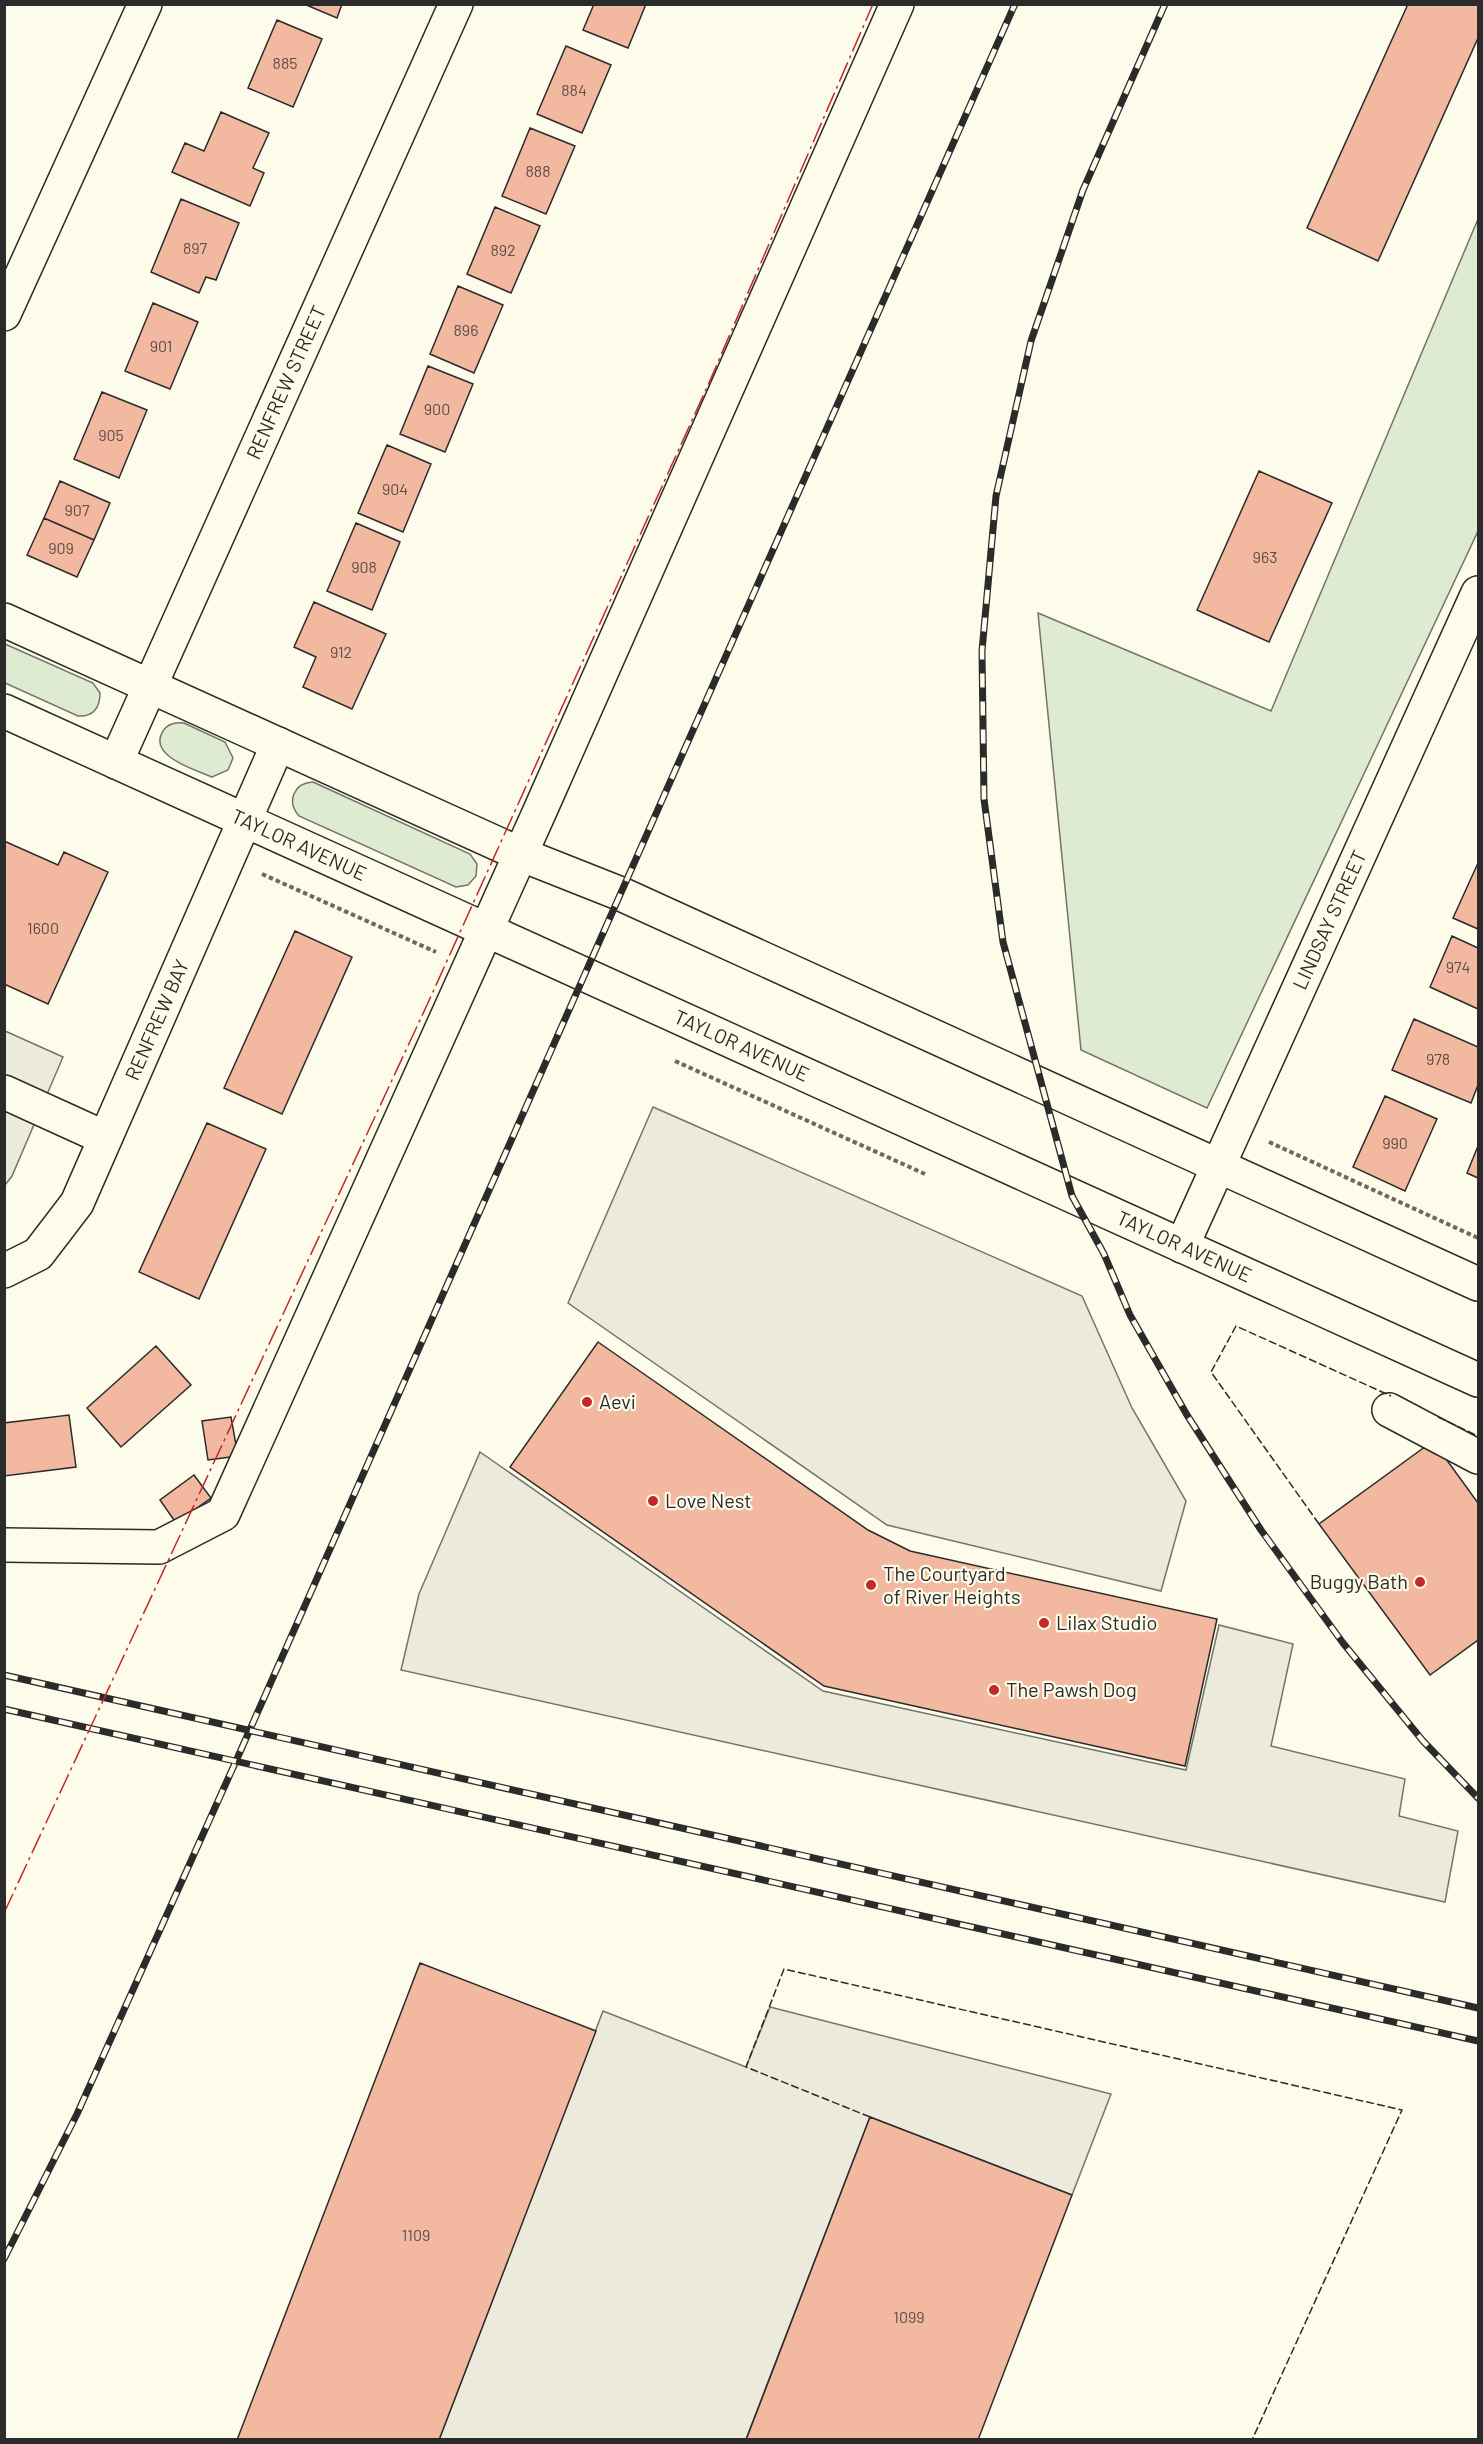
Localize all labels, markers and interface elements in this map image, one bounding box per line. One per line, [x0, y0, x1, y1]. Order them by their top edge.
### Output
house number: 885 [273, 53, 297, 72]
house number: 884 [561, 80, 587, 99]
house number: 888 [525, 161, 551, 180]
house number: 897 [183, 238, 208, 257]
house number: 892 [490, 240, 516, 259]
street label: RENFREW STREET [240, 302, 330, 463]
house number: 896 [454, 320, 478, 339]
house number: 901 [150, 336, 172, 355]
house number: 900 [424, 399, 450, 418]
house number: 905 [98, 425, 124, 444]
house number: 904 [382, 479, 408, 498]
house number: 907 [65, 500, 90, 519]
house number: 909 [48, 538, 74, 557]
house number: 963 [1253, 547, 1277, 566]
house number: 908 [351, 557, 377, 576]
house number: 912 [330, 642, 352, 661]
street label: TAYLOR AVENUE [228, 803, 371, 885]
street label: LINDSAY STREET [1287, 846, 1371, 993]
house number: 1600 [27, 918, 59, 937]
street label: RENFREW BAY [119, 956, 193, 1084]
house number: 974 [1446, 957, 1470, 976]
street label: TAYLOR AVENUE [671, 1004, 813, 1086]
house number: 978 [1426, 1049, 1450, 1068]
house number: 990 [1382, 1133, 1408, 1152]
street label: TAYLOR AVENUE [1113, 1205, 1256, 1287]
place label: Aevi [599, 1389, 636, 1413]
marker: Aevi [580, 1395, 594, 1409]
place label: Love Nest [665, 1488, 752, 1512]
marker: Love Nest [646, 1494, 660, 1508]
place label: The Courtyard of River Heights [883, 1561, 1021, 1608]
place label: Buggy Bath [1310, 1569, 1408, 1593]
marker: Buggy Bath [1413, 1575, 1427, 1589]
marker: The Courtyard of River Heights [864, 1578, 878, 1592]
place label: Lilax Studio [1056, 1610, 1157, 1634]
marker: Lilax Studio [1037, 1616, 1051, 1630]
place label: The Pawsh Dog [1006, 1677, 1137, 1701]
marker: The Pawsh Dog [987, 1683, 1001, 1697]
house number: 1109 [402, 2225, 430, 2244]
house number: 1099 [893, 2307, 925, 2326]

